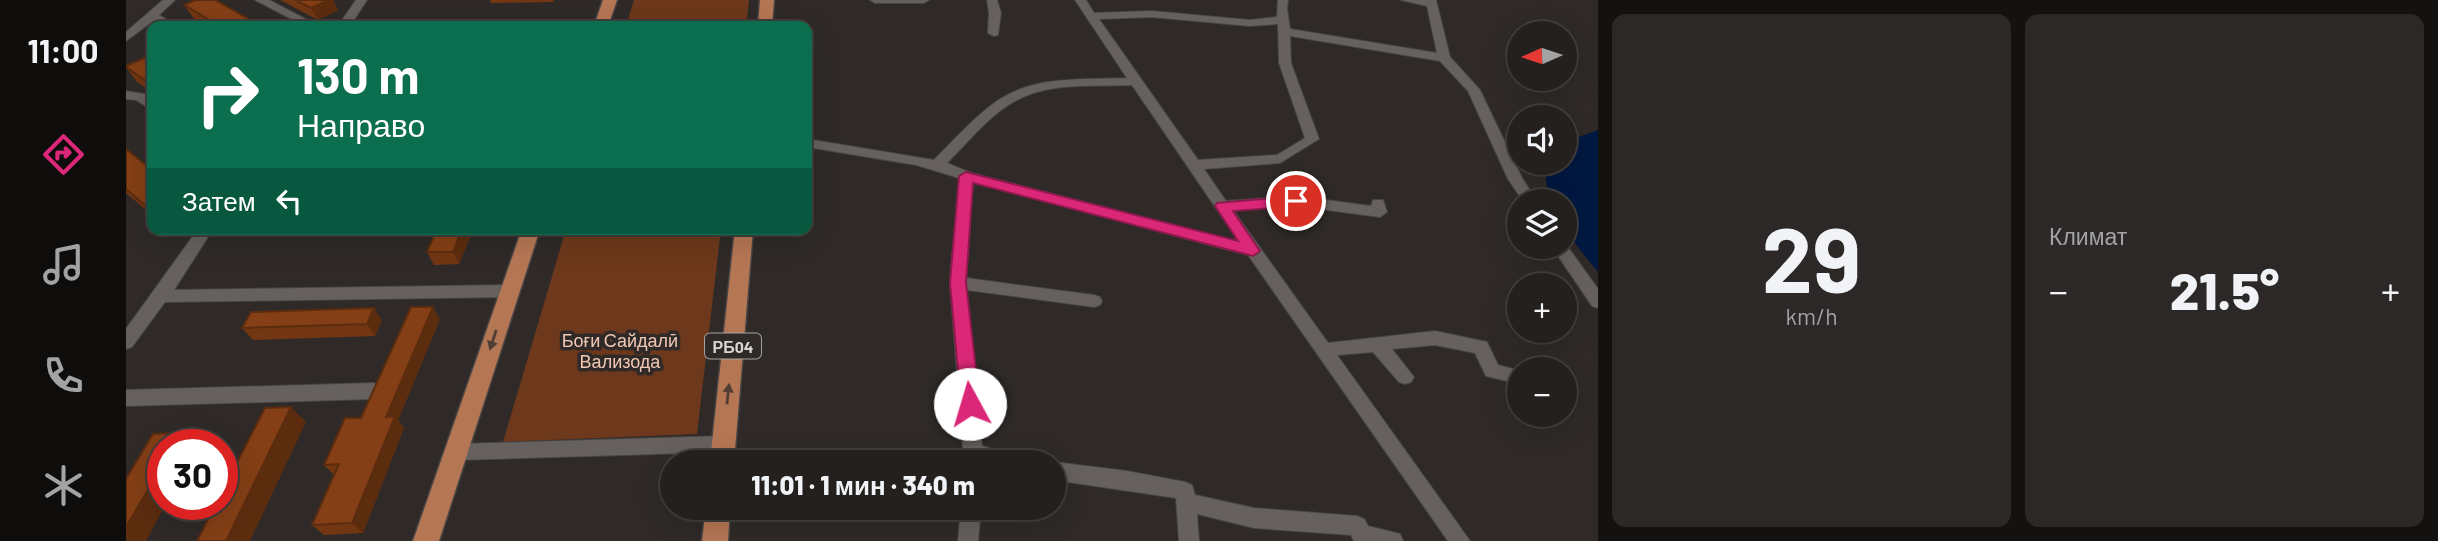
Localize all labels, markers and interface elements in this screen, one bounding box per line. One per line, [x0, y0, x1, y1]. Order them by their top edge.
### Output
north arrow [1507, 21, 1577, 91]
map controls [1507, 21, 1577, 427]
text: 11:00 [27, 31, 99, 69]
text: 130 m [297, 45, 419, 104]
icon: right [182, 49, 273, 140]
text: Направо [297, 105, 425, 143]
button: sound [1507, 105, 1577, 175]
icon: directions [39, 130, 88, 179]
pin [1266, 171, 1326, 231]
icon: left [270, 182, 308, 220]
icon: arrive [1277, 182, 1315, 220]
text: Затем [182, 185, 256, 216]
button: layers [1507, 189, 1577, 259]
text: 29 [1762, 202, 1861, 311]
text: Климат [2049, 222, 2127, 250]
icon: music [39, 240, 88, 289]
text: 21.5° [2170, 258, 2279, 320]
text: − [2049, 267, 2068, 313]
text: + [2381, 267, 2400, 313]
button: + [1507, 273, 1577, 343]
text: km/h [1785, 302, 1838, 330]
park label: Боғи Сайдалӣ Вализода [562, 329, 678, 372]
one-way arrow [487, 330, 498, 351]
road number: РБ04 [705, 334, 761, 358]
icon: phone [39, 351, 88, 400]
button: − [1507, 357, 1577, 427]
position arrow [933, 367, 1007, 441]
one-way arrow [723, 383, 734, 405]
speed limit sign: 30 [147, 429, 238, 520]
icon: climate [39, 461, 88, 510]
text: 11:01 · 1 мин · 340 m [751, 469, 975, 500]

